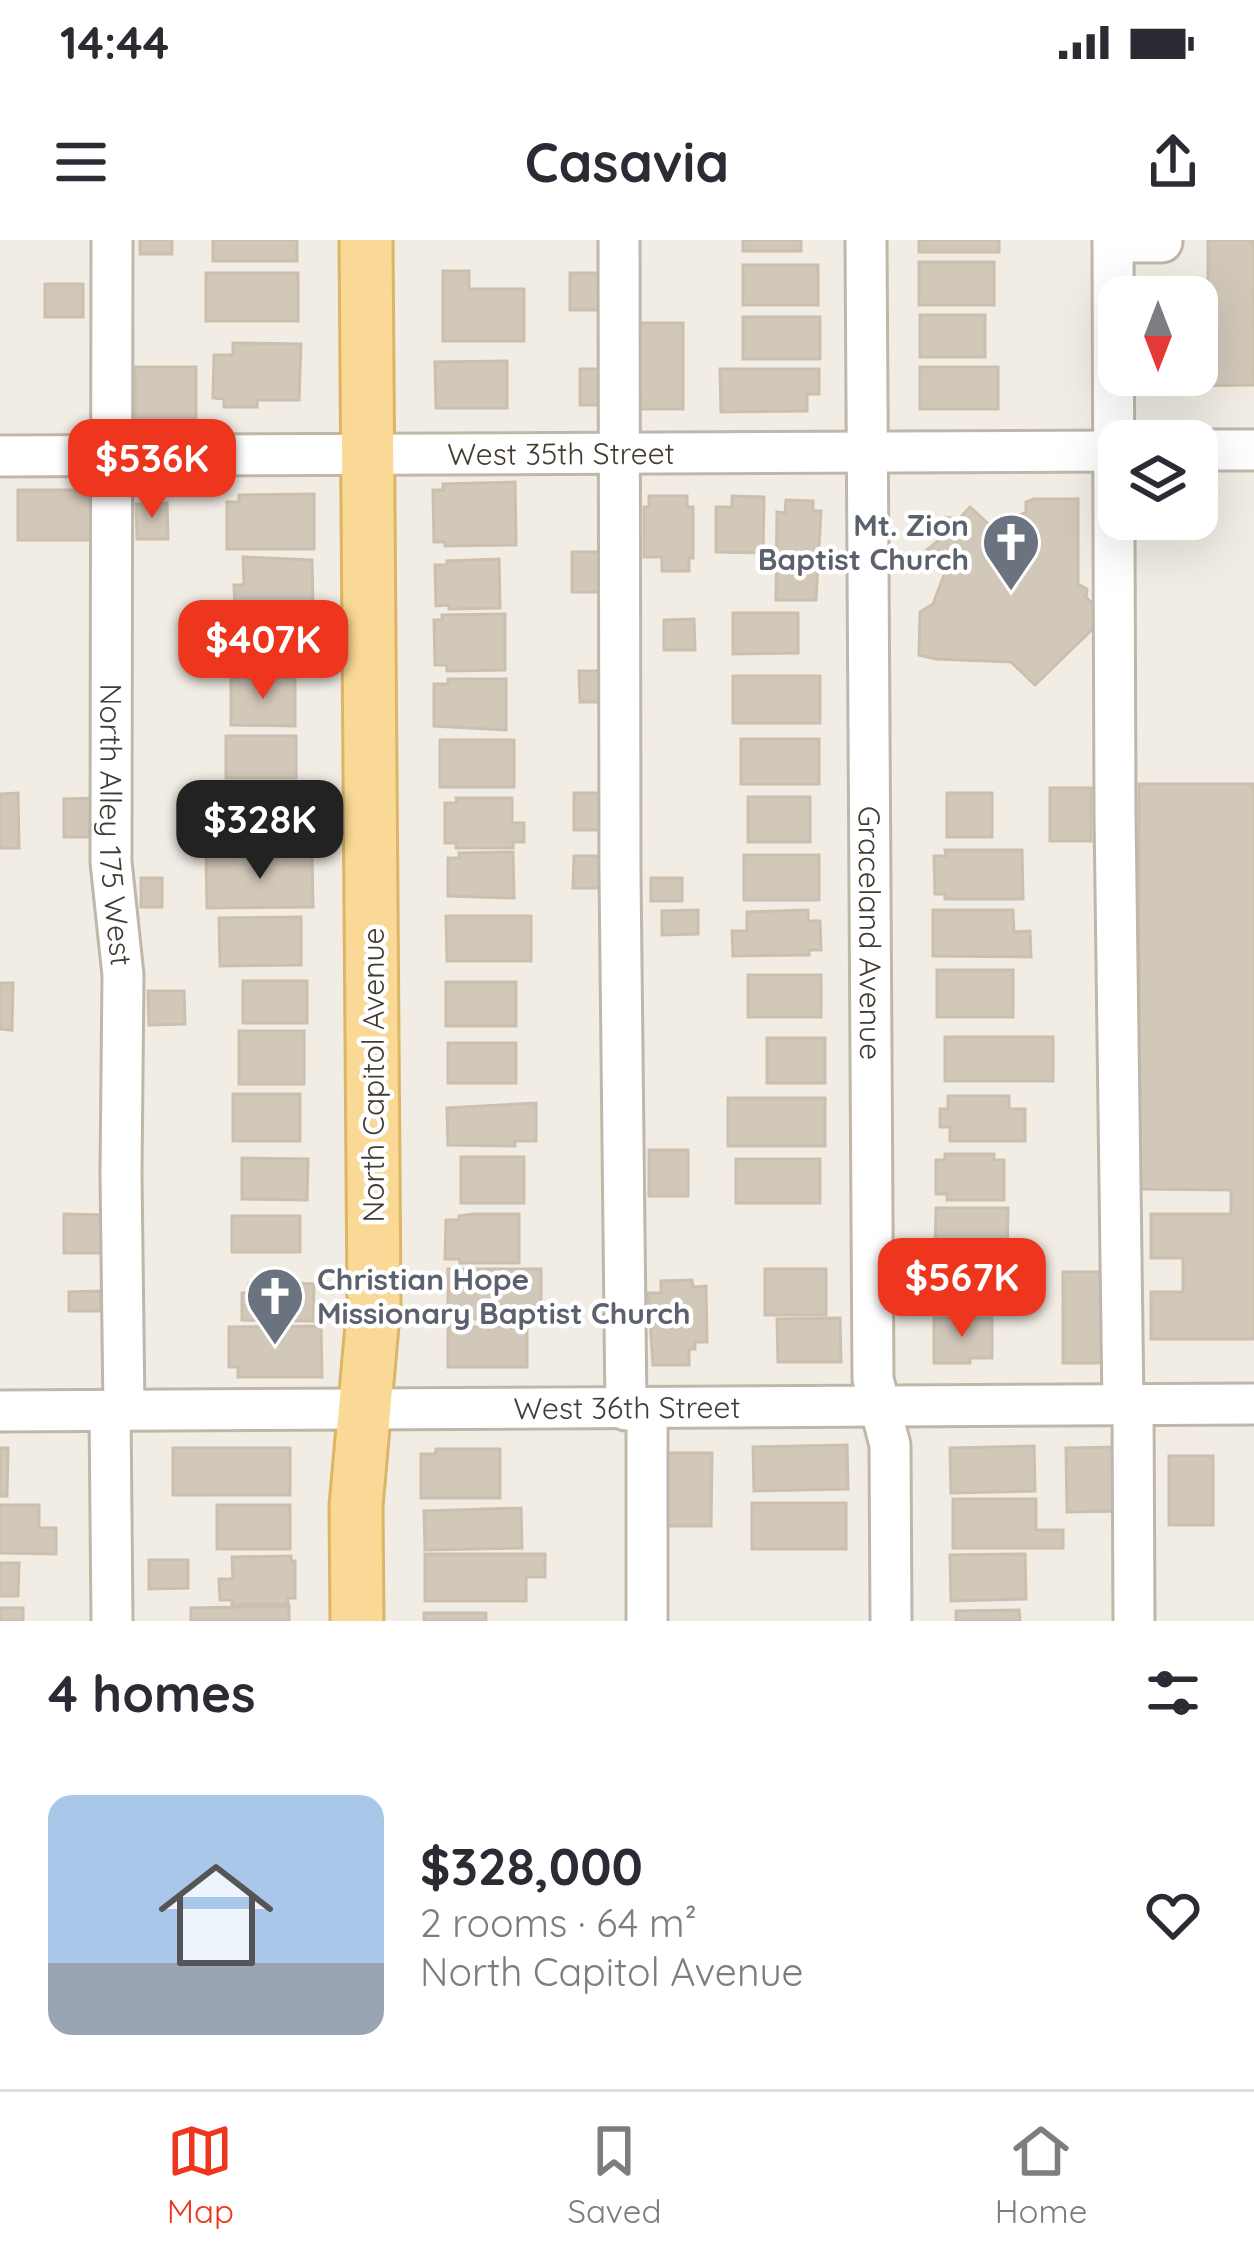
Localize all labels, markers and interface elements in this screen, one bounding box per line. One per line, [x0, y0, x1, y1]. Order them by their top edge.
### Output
text: 14:44 [60, 14, 169, 70]
text: Casavia [525, 128, 729, 196]
icon: menu [48, 129, 114, 195]
icon: share [1140, 129, 1206, 195]
north arrow [1098, 276, 1218, 396]
map controls [1098, 276, 1218, 540]
pin: $536K [68, 419, 236, 521]
button: layers [1098, 420, 1218, 540]
text: $536K [95, 433, 209, 482]
street label: West 35th Street [447, 434, 675, 473]
place label: Mt. Zion Baptist Church [758, 506, 969, 578]
church icon: Mt. Zion Baptist Church [980, 511, 1042, 593]
pin: $407K [179, 600, 347, 702]
text: $407K [205, 614, 321, 663]
street label: North Alley 175 West [92, 684, 141, 968]
pin: $328K [176, 780, 344, 882]
text: $328K [203, 794, 317, 843]
street label: Graceland Avenue [850, 806, 890, 1060]
street label: North Capitol Avenue [354, 927, 392, 1223]
pin: $567K [878, 1238, 1046, 1340]
text: $567K [905, 1252, 1019, 1301]
place label: Christian Hope Missionary Baptist Church [317, 1260, 690, 1332]
church icon: Christian Hope Missionary Baptist Church [244, 1265, 306, 1347]
street label: West 36th Street [513, 1388, 741, 1427]
icon: filters [1140, 1660, 1206, 1726]
text: 4 homes [48, 1661, 256, 1725]
text: $328,000 [420, 1834, 643, 1898]
icon: home [144, 1843, 288, 1987]
icon: heart [1140, 1882, 1206, 1948]
text: 2 rooms · 64 m² [420, 1898, 697, 1947]
text: North Capitol Avenue [420, 1947, 804, 1996]
tab: Map [167, 2118, 234, 2231]
tab: Saved [567, 2118, 661, 2231]
tab: Home [995, 2118, 1087, 2231]

